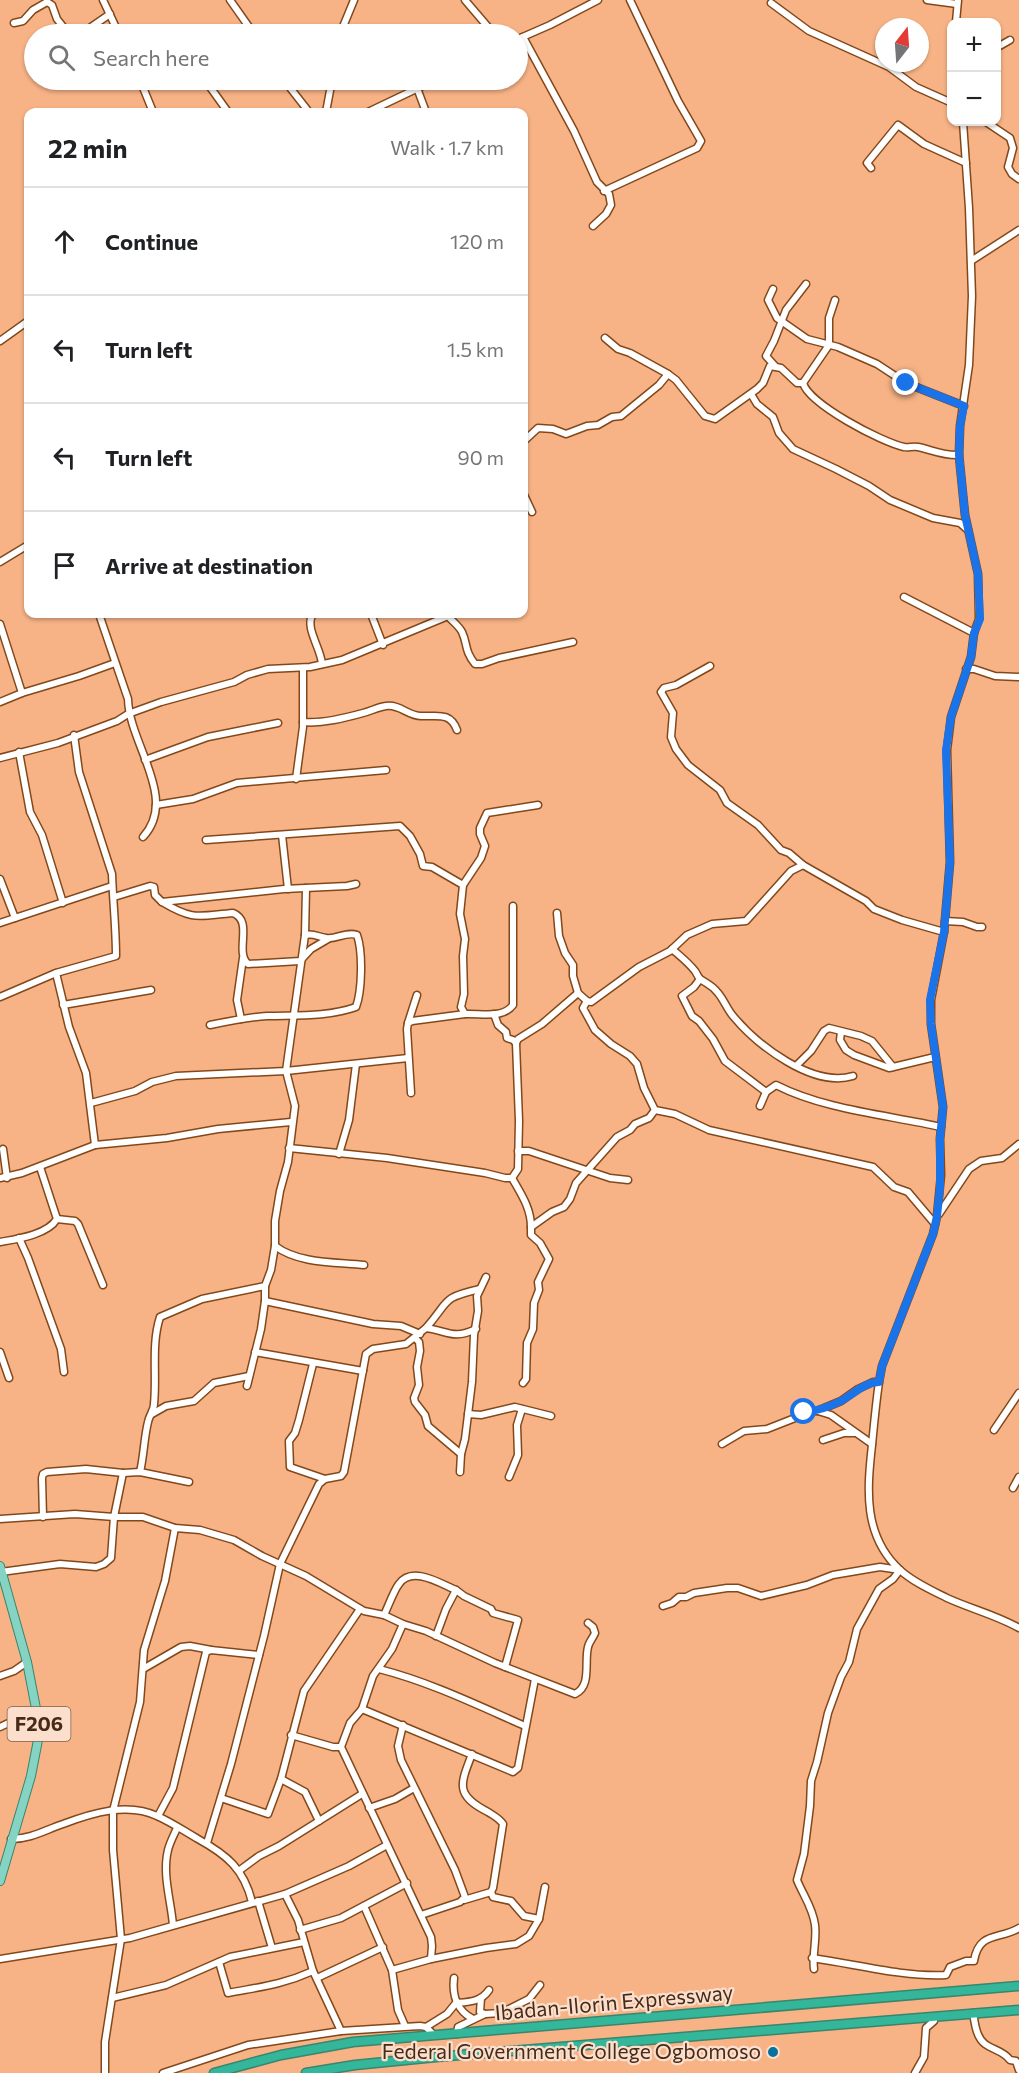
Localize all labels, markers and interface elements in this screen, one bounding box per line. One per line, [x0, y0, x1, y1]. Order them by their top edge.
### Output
north arrow [875, 18, 929, 72]
map controls [947, 18, 1001, 126]
button: + [947, 18, 1001, 72]
search box [24, 24, 528, 90]
icon: search [45, 41, 78, 74]
text: Search here [93, 44, 209, 71]
button: − [947, 72, 1001, 126]
text: 22 min [48, 132, 128, 163]
text: Walk · 1.7 km [390, 135, 504, 159]
icon: ahead [48, 225, 81, 258]
text: Continue [105, 228, 198, 255]
text: 120 m [450, 229, 504, 253]
icon: left [48, 333, 81, 366]
text: Turn left [105, 336, 192, 363]
text: 1.5 km [447, 337, 504, 361]
route end [892, 369, 918, 395]
icon: left [48, 441, 81, 474]
text: Turn left [105, 444, 192, 471]
text: 90 m [458, 445, 504, 469]
icon: arrive [48, 549, 81, 582]
text: Arrive at destination [105, 552, 313, 579]
route start [790, 1398, 816, 1424]
road number: F206 [8, 1707, 70, 1741]
street label: Ibadan-Ilorin Expressway [494, 1979, 734, 2024]
place label: Federal Government College Ogbomoso [382, 2038, 761, 2063]
marker: Federal Government College Ogbomoso [766, 2045, 780, 2059]

